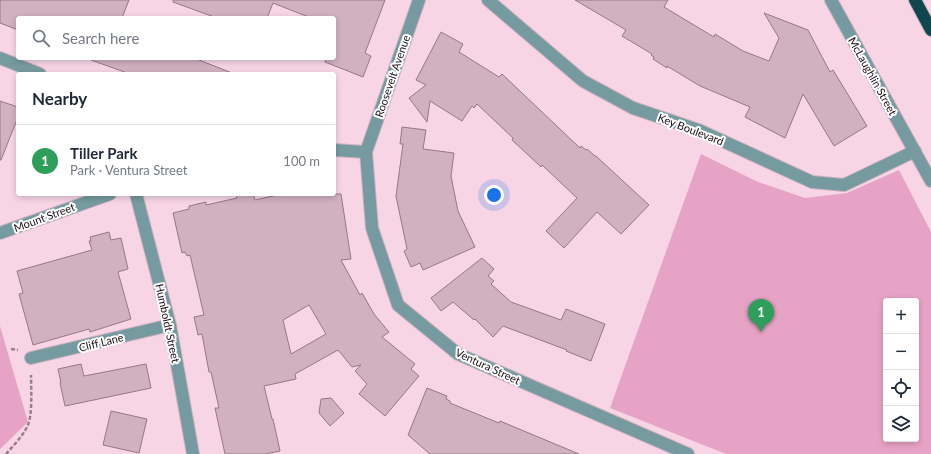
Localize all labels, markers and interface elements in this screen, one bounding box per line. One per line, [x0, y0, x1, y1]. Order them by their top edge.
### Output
search box [16, 16, 336, 60]
icon: search [30, 27, 52, 49]
text: Search here [62, 29, 139, 47]
street label: Roosevelt Avenue [372, 33, 412, 119]
street label: McLaughlin Street [846, 35, 900, 117]
text: Nearby [32, 88, 87, 109]
street label: Key Boulevard [656, 110, 726, 148]
text: Tiller Park [70, 144, 137, 162]
text: 1 [41, 153, 49, 169]
text: 100 m [283, 153, 320, 169]
text: Park · Ventura Street [70, 162, 187, 178]
your location [484, 185, 504, 205]
street label: Mount Street [12, 200, 76, 234]
street label: Humboldt Street [153, 282, 183, 364]
map controls [883, 298, 919, 442]
button: + [883, 298, 919, 334]
pin: 1 [748, 299, 774, 332]
street label: Cliff Lane [77, 330, 125, 354]
button: − [883, 334, 919, 370]
street label: Ventura Street [454, 345, 522, 387]
button: locate [883, 370, 919, 406]
button: layers [883, 406, 919, 442]

